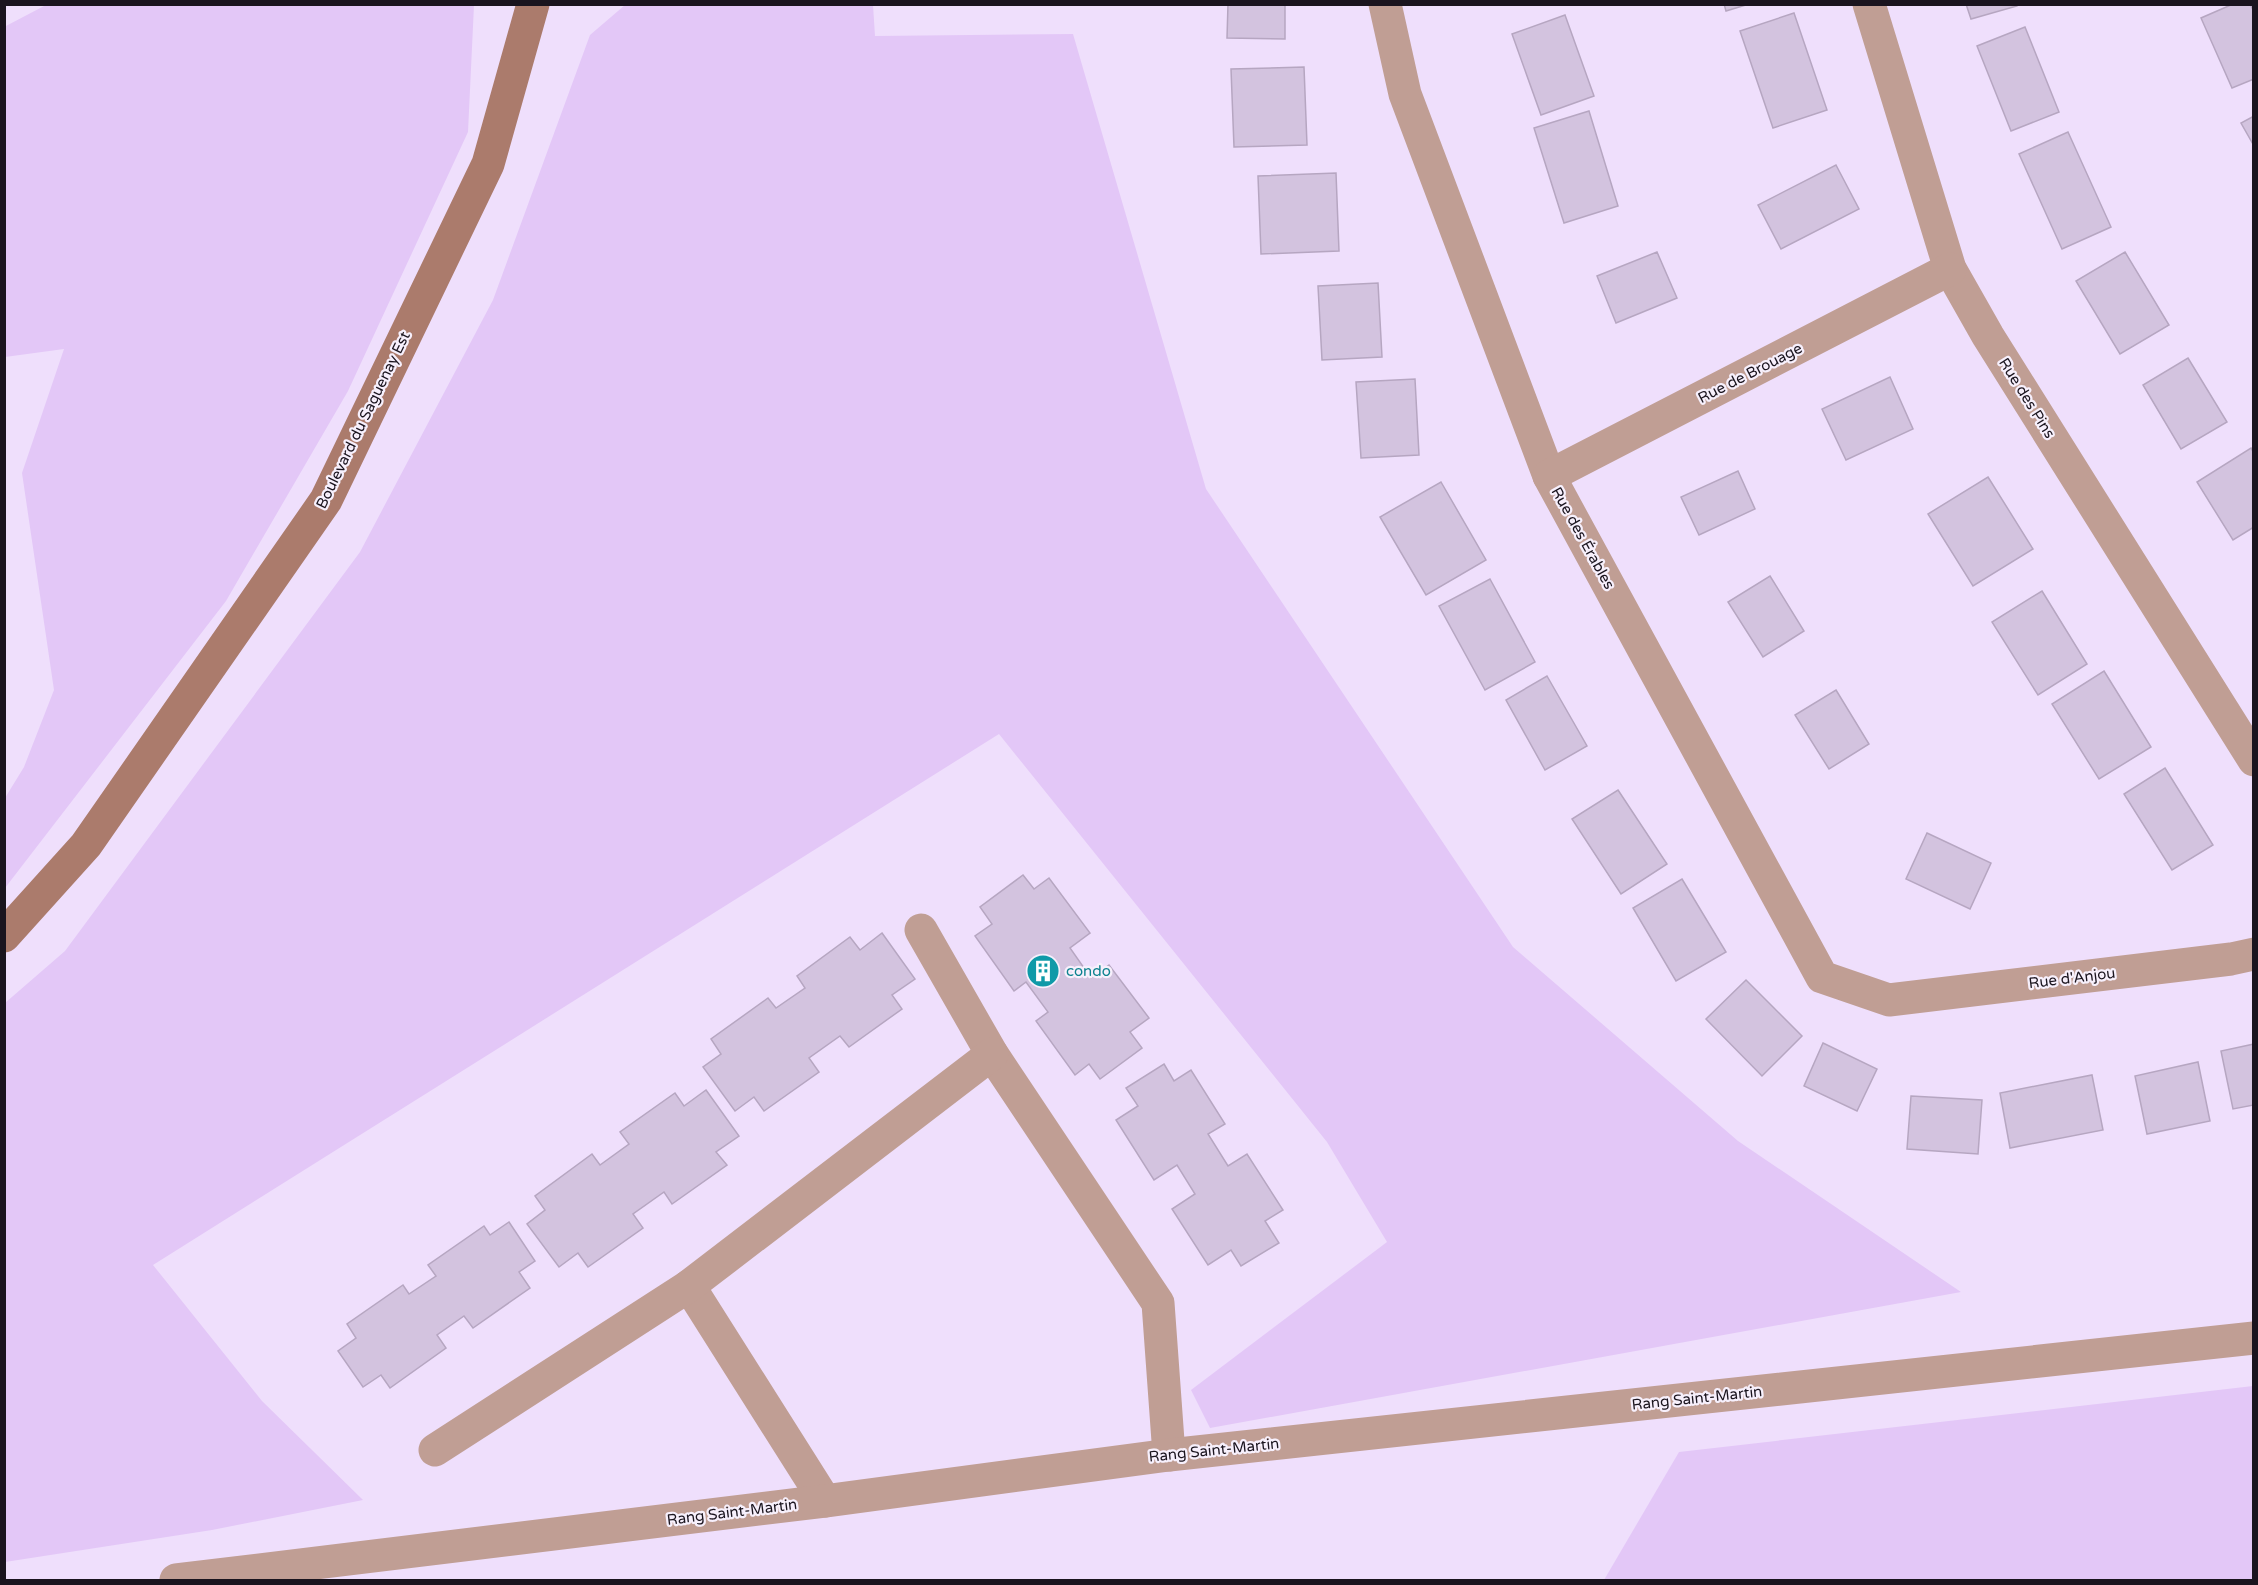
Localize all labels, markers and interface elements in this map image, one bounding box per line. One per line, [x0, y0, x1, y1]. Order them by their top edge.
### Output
street label: Boulevard du Saguenay Est [312, 328, 414, 512]
street label: Rue de Brouage [1695, 339, 1805, 407]
street label: Rue des Pins [1995, 355, 2059, 441]
street label: Rue des Érables [1548, 484, 1618, 592]
building icon: condo [1025, 953, 1061, 989]
place label: condo [1066, 962, 1111, 980]
street label: Rue d'Anjou [2028, 964, 2116, 992]
street label: Rang Saint-Martin [1631, 1382, 1763, 1414]
street label: Rang Saint-Martin [1148, 1434, 1280, 1466]
street label: Rang Saint-Martin [666, 1495, 798, 1529]

